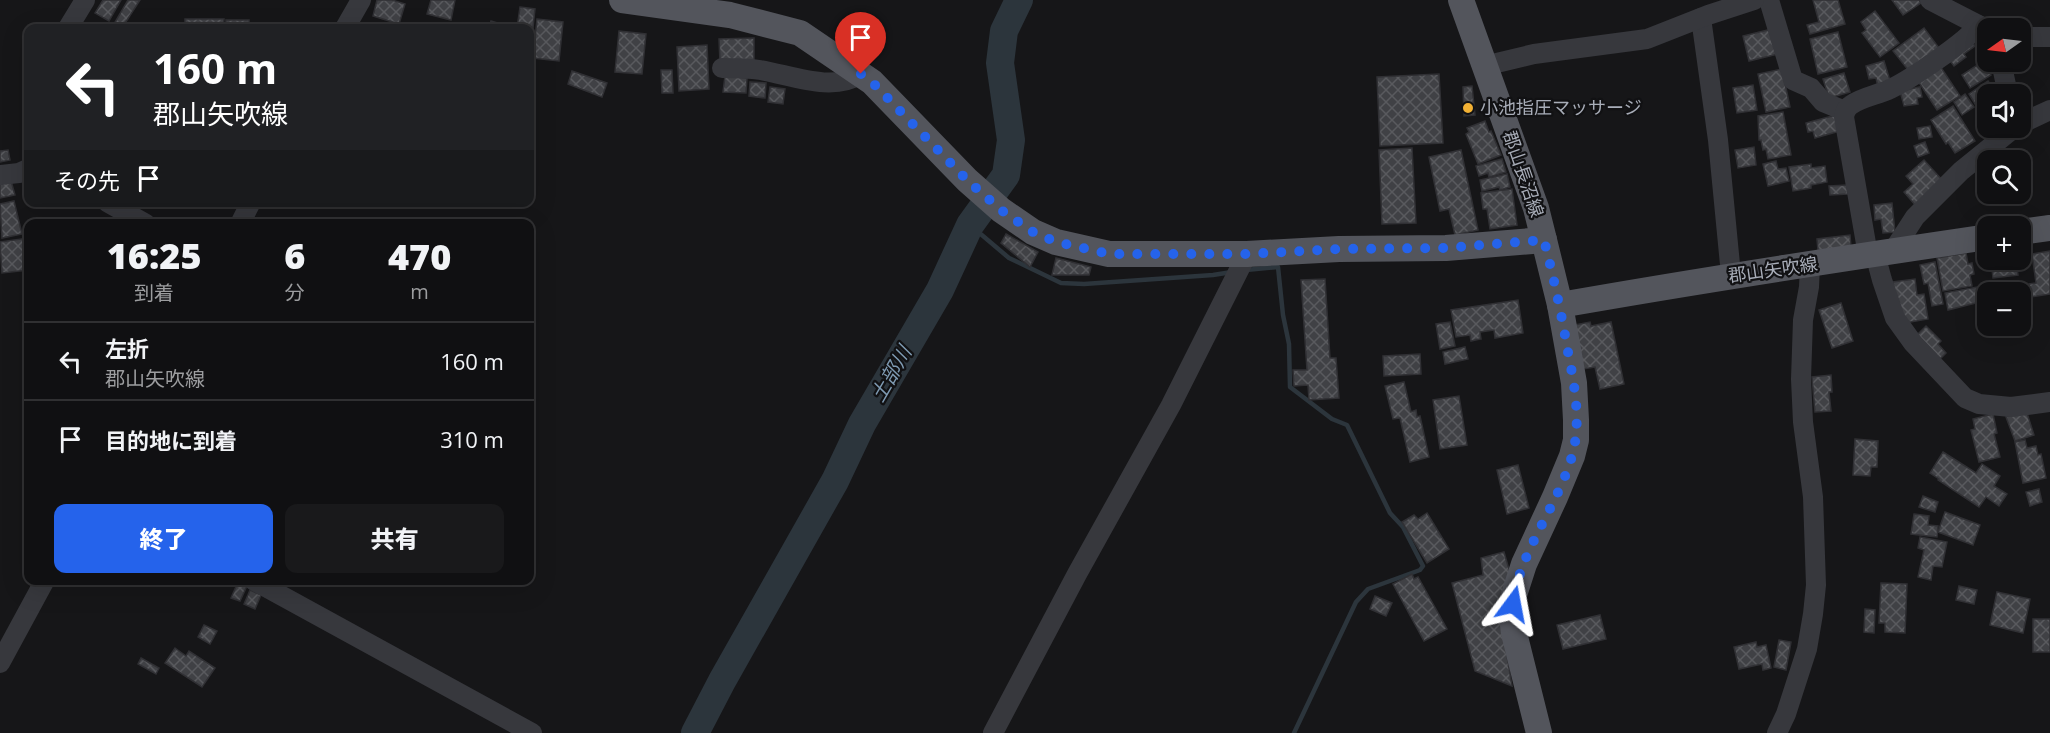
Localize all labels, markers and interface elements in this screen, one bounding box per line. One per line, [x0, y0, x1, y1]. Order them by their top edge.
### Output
pin [835, 12, 886, 74]
north arrow [1977, 18, 2031, 72]
map controls [1977, 18, 2031, 336]
icon: arrive [844, 21, 877, 54]
text: 160 m [153, 39, 277, 96]
icon: left [54, 48, 132, 126]
button: sound [1977, 84, 2031, 138]
text: 郡山矢吹線 [153, 95, 288, 132]
place label: 小池指圧マッサージ [1480, 95, 1642, 119]
marker: 小池指圧マッサージ [1461, 101, 1475, 115]
street label: 郡山長沼線 [1498, 127, 1550, 220]
button: search [1977, 150, 2031, 204]
icon: arrive [132, 162, 165, 195]
text: その先 [54, 165, 120, 195]
button: + [1977, 216, 2031, 270]
text: 16:25 [107, 231, 201, 280]
text: 6 [284, 231, 305, 280]
text: 470 [388, 232, 451, 281]
street label: 郡山矢吹線 [1727, 251, 1819, 287]
text: m [410, 278, 429, 305]
text: 到着 [134, 279, 174, 306]
text: 分 [285, 279, 305, 306]
button: − [1977, 282, 2031, 336]
text: 左折 [105, 333, 149, 363]
water label: 土部川 [864, 339, 918, 406]
icon: left [54, 345, 87, 378]
text: 160 m [440, 346, 504, 376]
text: 郡山矢吹線 [105, 365, 205, 392]
icon: arrive [54, 423, 87, 456]
text: 310 m [440, 424, 504, 454]
text: 目的地に到着 [105, 425, 237, 455]
button: 終了 [54, 504, 273, 573]
button: 共有 [285, 504, 504, 573]
position arrow [1481, 572, 1545, 636]

